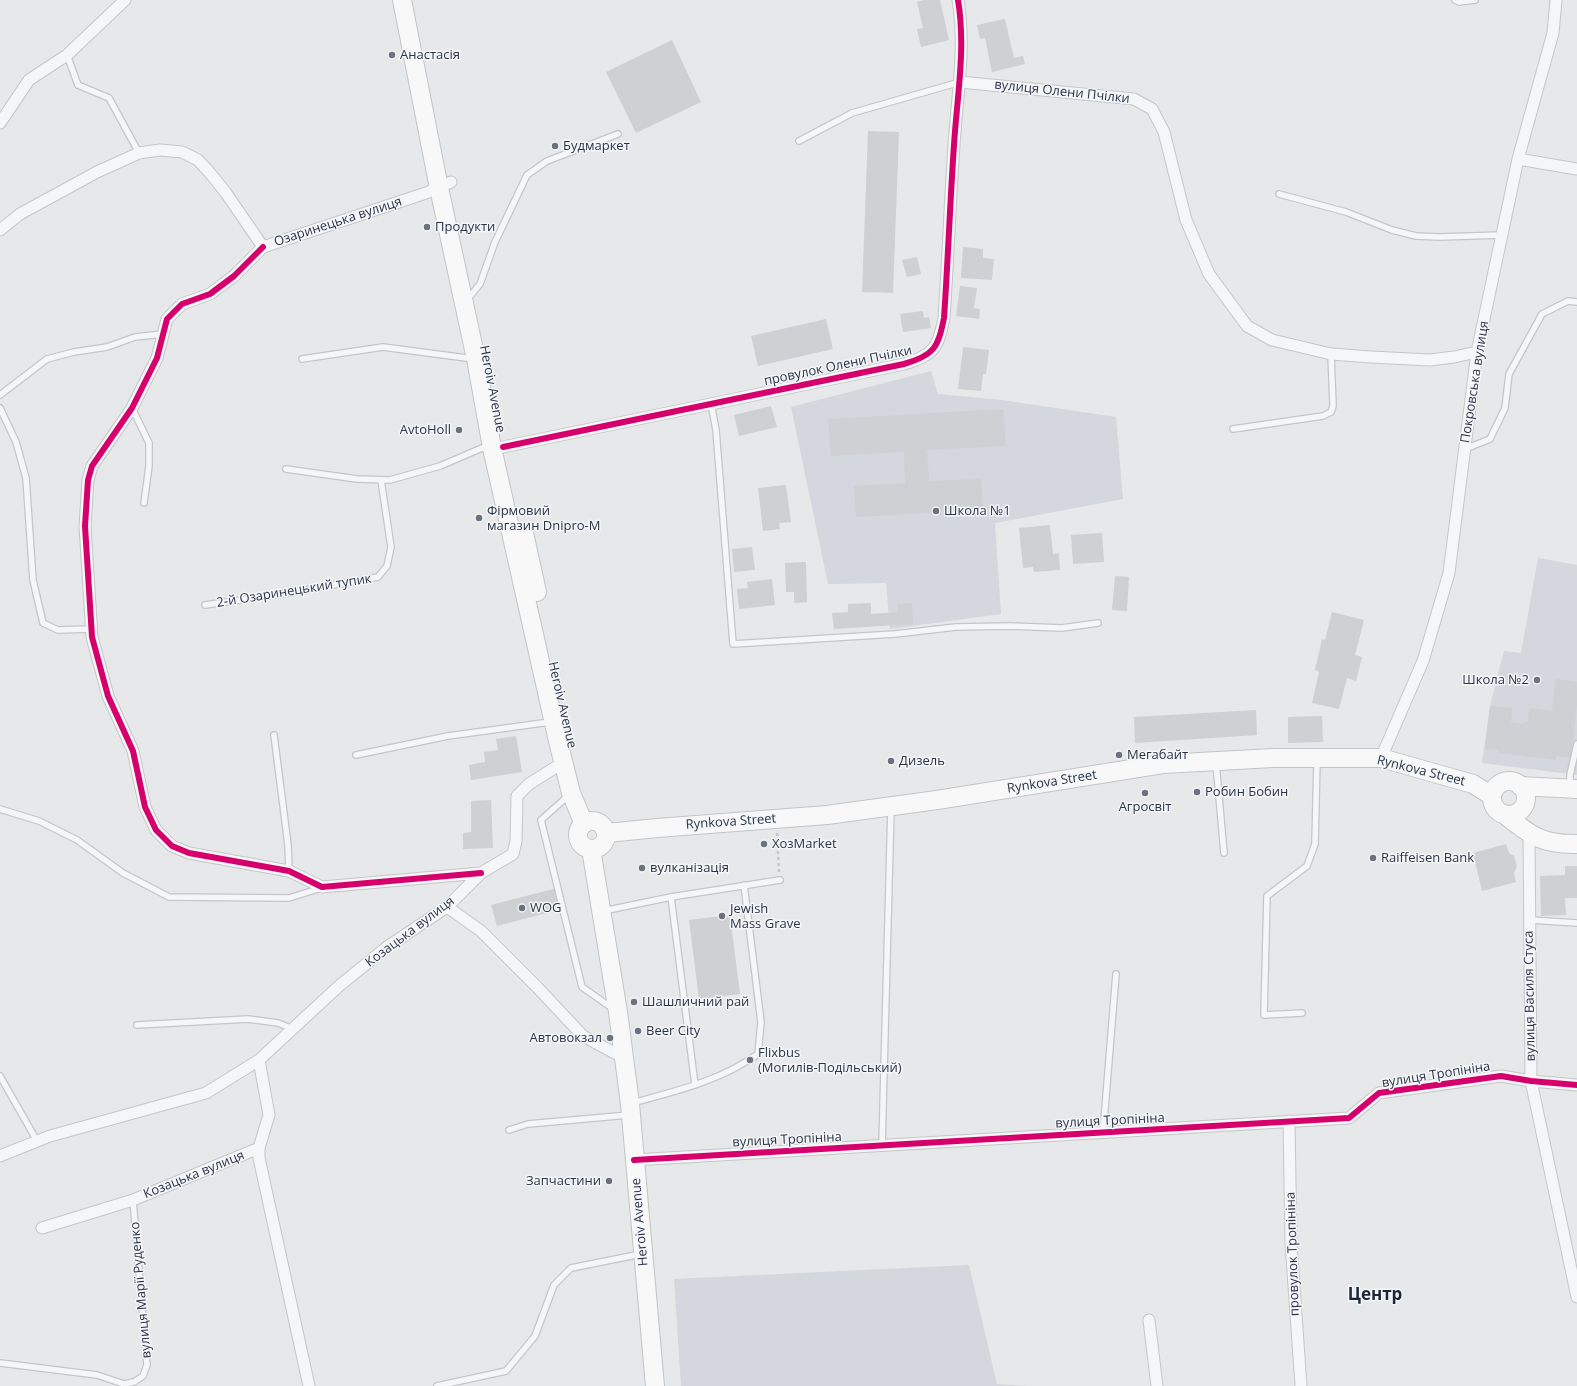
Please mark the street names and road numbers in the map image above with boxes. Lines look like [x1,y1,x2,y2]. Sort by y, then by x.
street label: вулиця Олени Пчілки [993,77,1131,107]
street label: Озаринецька вулиця [272,194,404,250]
street label: Покровська вулиця [1458,320,1492,444]
street label: провулок Олени Пчілки [763,343,913,389]
street label: Heroiv Avenue [476,344,508,434]
street label: 2-й Озаринецький тупик [215,571,373,611]
street label: Heroiv Avenue [544,660,580,750]
street label: Rynkova Street [1375,752,1467,790]
street label: Rynkova Street [1006,767,1098,797]
street label: Rynkova Street [685,811,777,833]
street label: Козацька вулиця [362,893,458,971]
street label: вулиця Василя Стуса [1521,930,1539,1062]
street label: вулиця Тропініна [1381,1059,1491,1091]
street label: вулиця Тропініна [1055,1110,1165,1132]
street label: вулиця Тропініна [732,1129,842,1151]
street label: Козацька вулиця [141,1148,247,1202]
street label: Heroiv Avenue [628,1177,652,1267]
street label: провулок Тропініна [1283,1192,1303,1316]
street label: вулиця Марії Руденко [127,1221,155,1359]

